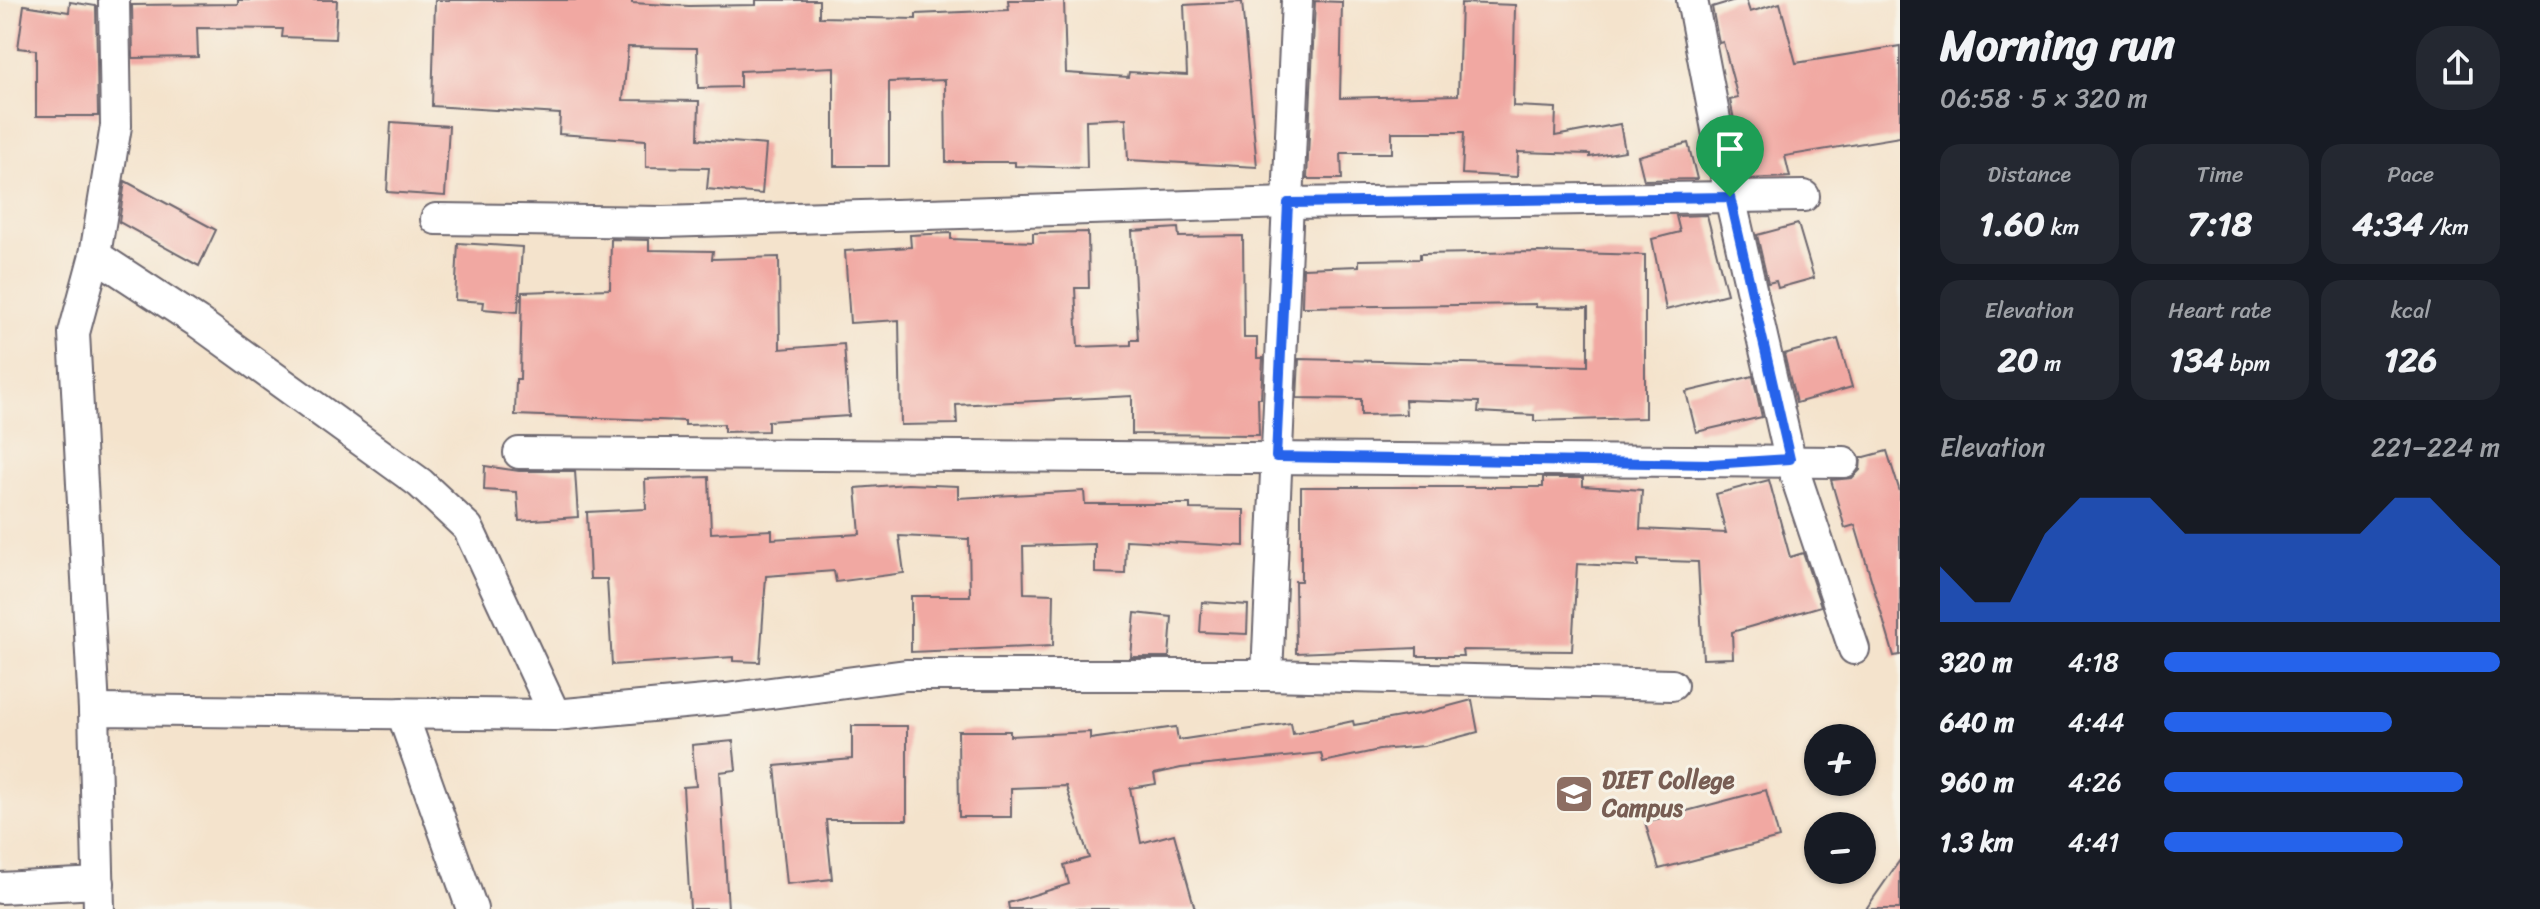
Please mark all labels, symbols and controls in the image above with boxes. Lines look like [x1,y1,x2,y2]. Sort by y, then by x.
text: Morning run [1940,6,2175,84]
button: share [2416,26,2500,110]
text: 06:58 · 5 × 320 m [1940,75,2147,121]
pin [1696,115,1764,197]
icon: arrive [1708,127,1752,171]
text: Distance [1988,155,2071,194]
text: Time [2197,155,2243,194]
text: Pace [2387,155,2434,194]
text: 1.60 [1979,194,2045,254]
text: 7:18 [2188,194,2252,254]
text: 4:34 [2352,194,2424,254]
text: km [2045,208,2079,247]
text: /km [2424,208,2469,247]
text: Elevation [1985,291,2074,330]
text: Heart rate [2168,291,2272,330]
text: kcal [2391,291,2431,330]
text: 20 [1997,330,2039,390]
text: 134 [2170,330,2224,390]
text: 126 [2384,330,2437,390]
text: m [2039,344,2061,383]
text: bpm [2224,344,2270,383]
text: Elevation [1940,424,2045,470]
text: 221–224 m [2371,424,2500,470]
text: 320 m [1940,639,2012,685]
text: 4:18 [2068,639,2119,685]
text: 640 m [1940,699,2014,745]
text: 4:44 [2068,699,2125,745]
map controls [1804,724,1876,884]
button: + [1804,724,1876,796]
place label: DIET College Campus [1601,759,1735,829]
text: 960 m [1940,759,2014,805]
text: 4:26 [2068,759,2122,805]
school or university icon: DIET College Campus [1553,773,1595,815]
button: − [1804,812,1876,884]
text: 1.3 km [1940,819,2014,865]
text: 4:41 [2068,819,2120,865]

